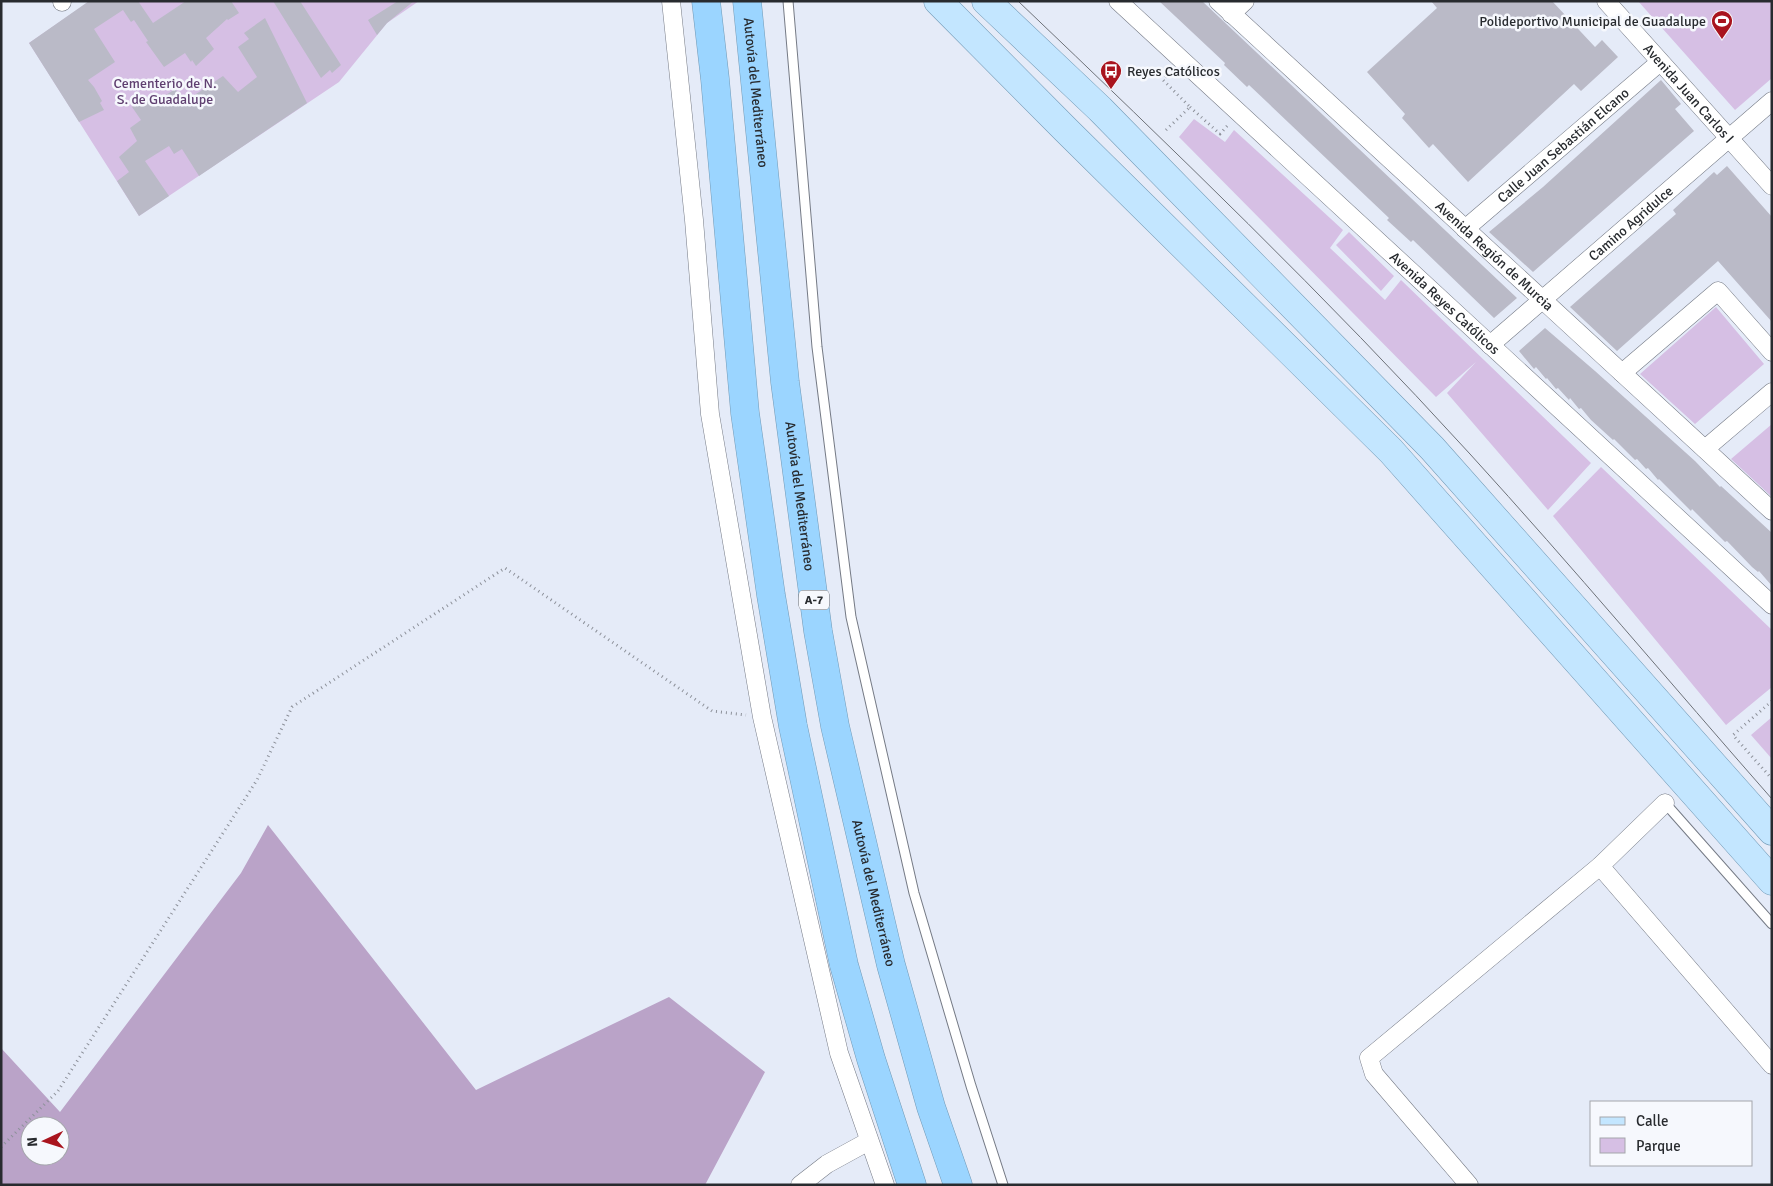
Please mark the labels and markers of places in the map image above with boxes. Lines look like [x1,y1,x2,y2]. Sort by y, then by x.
sports icon: Polideportivo Municipal de Guadalupe [1710,9,1734,40]
place label: Polideportivo Municipal de Guadalupe [1479,13,1706,30]
bus stop icon: Reyes Católicos [1099,59,1123,90]
place label: Reyes Católicos [1127,63,1220,80]

